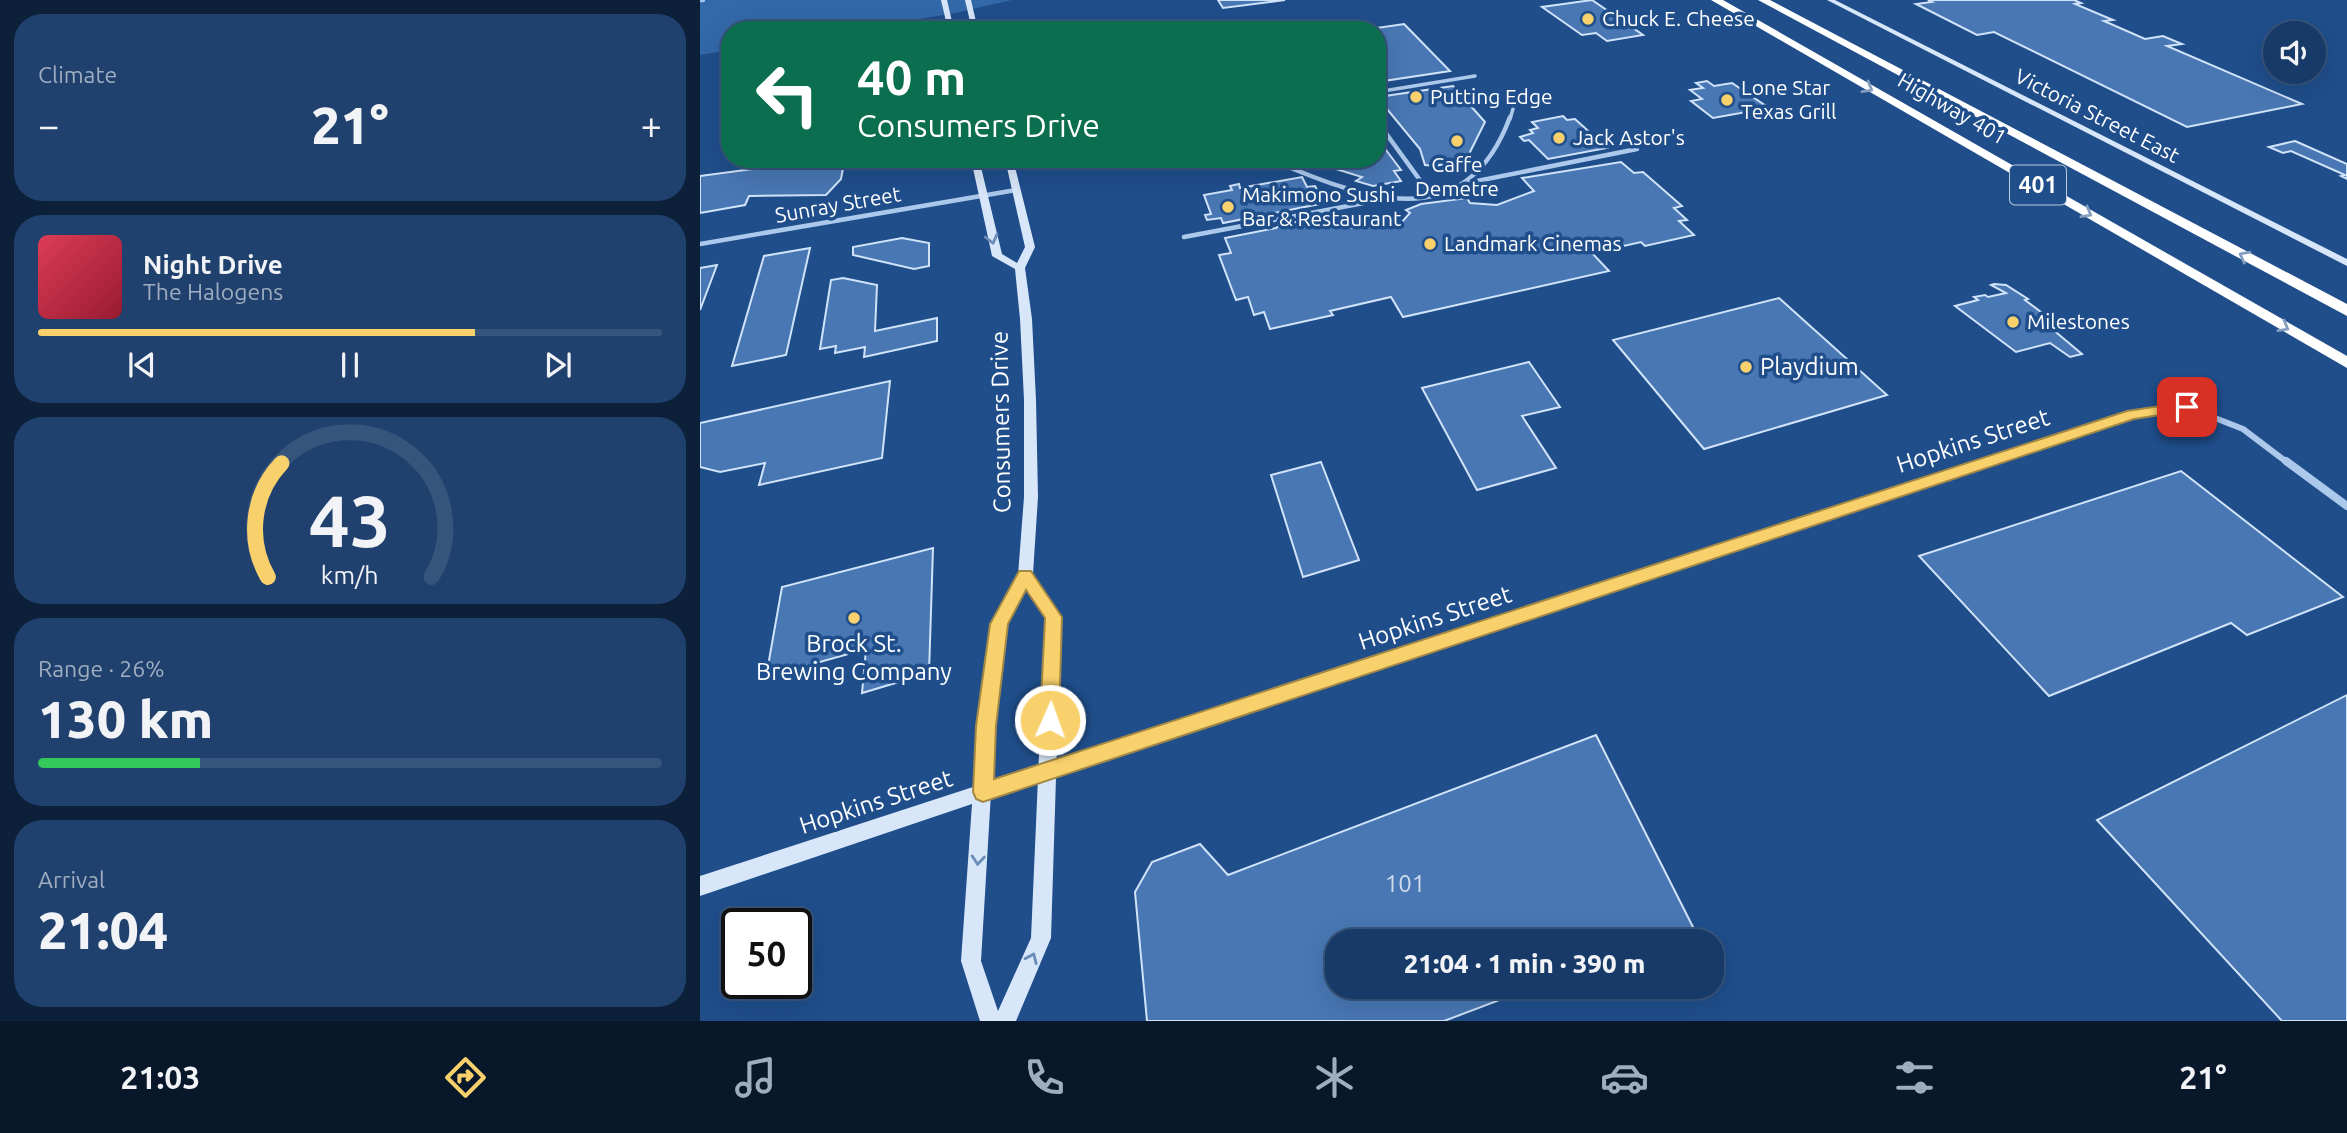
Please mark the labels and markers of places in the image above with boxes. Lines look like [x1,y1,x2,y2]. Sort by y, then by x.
place label: Chuck E. Cheese [1602,6,1755,30]
marker: Chuck E. Cheese [1580,11,1596,27]
place label: Lone Star Texas Grill [1741,75,1837,123]
place label: Putting Edge [1430,84,1553,108]
marker: Putting Edge [1408,89,1424,105]
marker: Lone Star Texas Grill [1719,92,1735,108]
place label: Jack Astor's [1573,125,1685,149]
marker: Jack Astor's [1551,130,1567,146]
marker: Caffe Demetre [1449,133,1465,149]
place label: Caffe Demetre [1415,152,1499,200]
place label: Makimono Sushi Bar & Restaurant [1242,182,1401,230]
marker: Makimono Sushi Bar & Restaurant [1220,199,1236,215]
place label: Landmark Cinemas [1444,231,1622,255]
marker: Landmark Cinemas [1422,236,1438,252]
place label: Milestones [2027,309,2130,333]
marker: Milestones [2005,314,2021,330]
place label: Playdium [1760,353,1859,380]
marker: Playdium [1738,359,1754,375]
pin [2157,377,2217,437]
marker: Brock St. Brewing Company [846,610,862,626]
place label: Brock St. Brewing Company [756,630,952,685]

